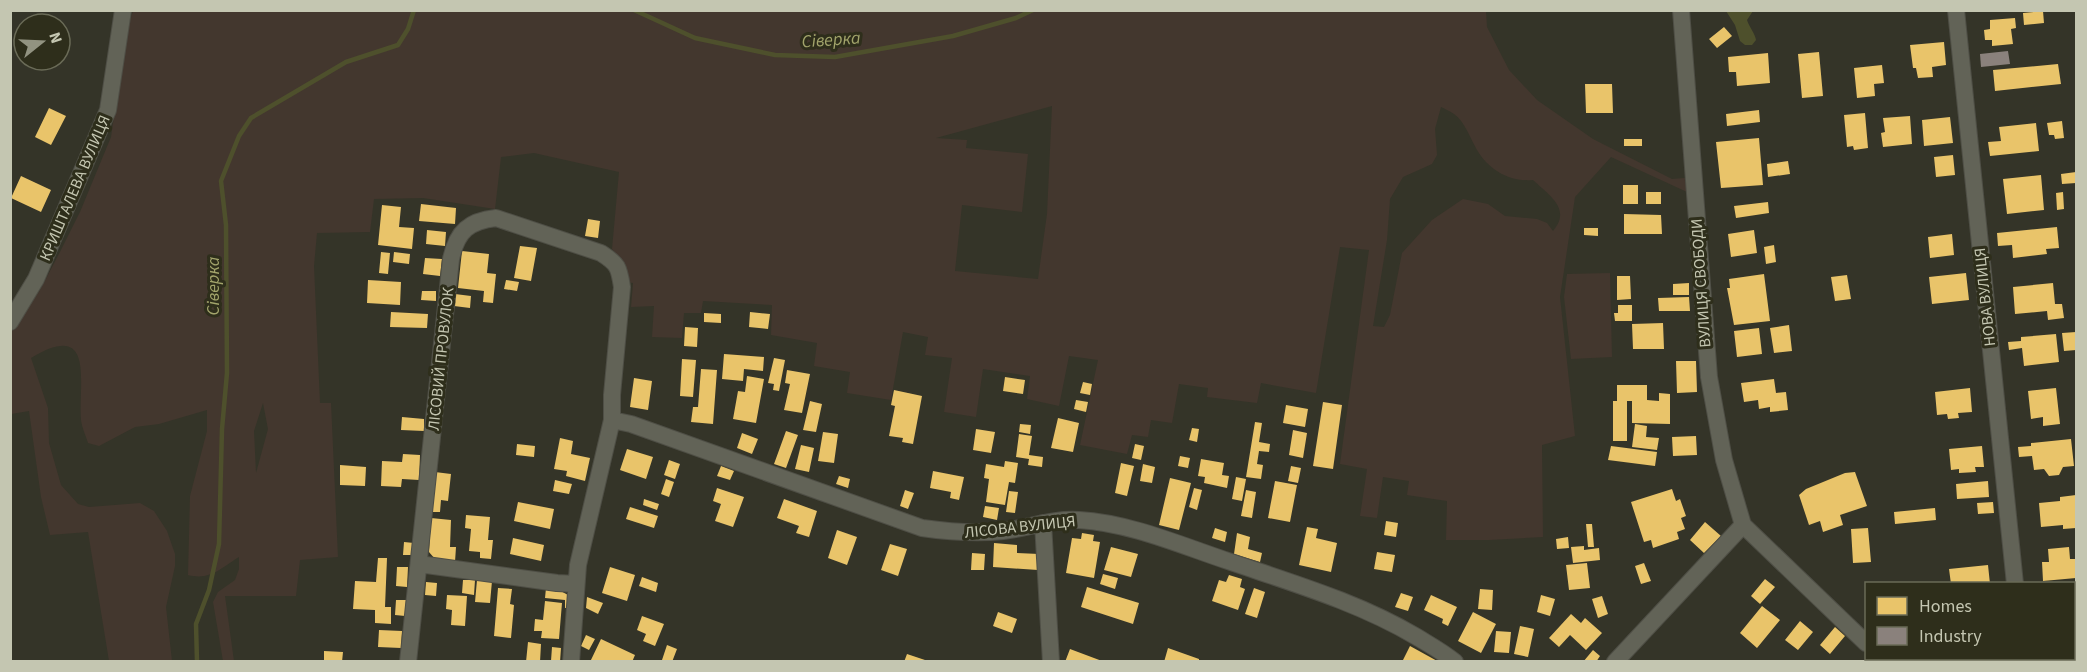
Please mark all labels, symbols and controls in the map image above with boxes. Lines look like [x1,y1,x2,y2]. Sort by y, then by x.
north arrow [12,12,72,72]
water label: Сіверка [801,25,862,55]
text: N [43,29,67,46]
street label: КРИШТАЛЕВА ВУЛИЦЯ [34,112,116,264]
street label: ВУЛИЦЯ СВОБОДИ [1686,218,1716,348]
street label: НОВА ВУЛИЦЯ [1969,247,2001,347]
water label: Сіверка [201,256,226,315]
street label: ЛІСОВИЙ ПРОВУЛОК [423,286,460,432]
street label: ЛІСОВА ВУЛИЦЯ [963,510,1077,544]
legend [1865,582,2075,660]
text: Homes [1919,594,1972,619]
text: Industry [1919,624,1982,649]

